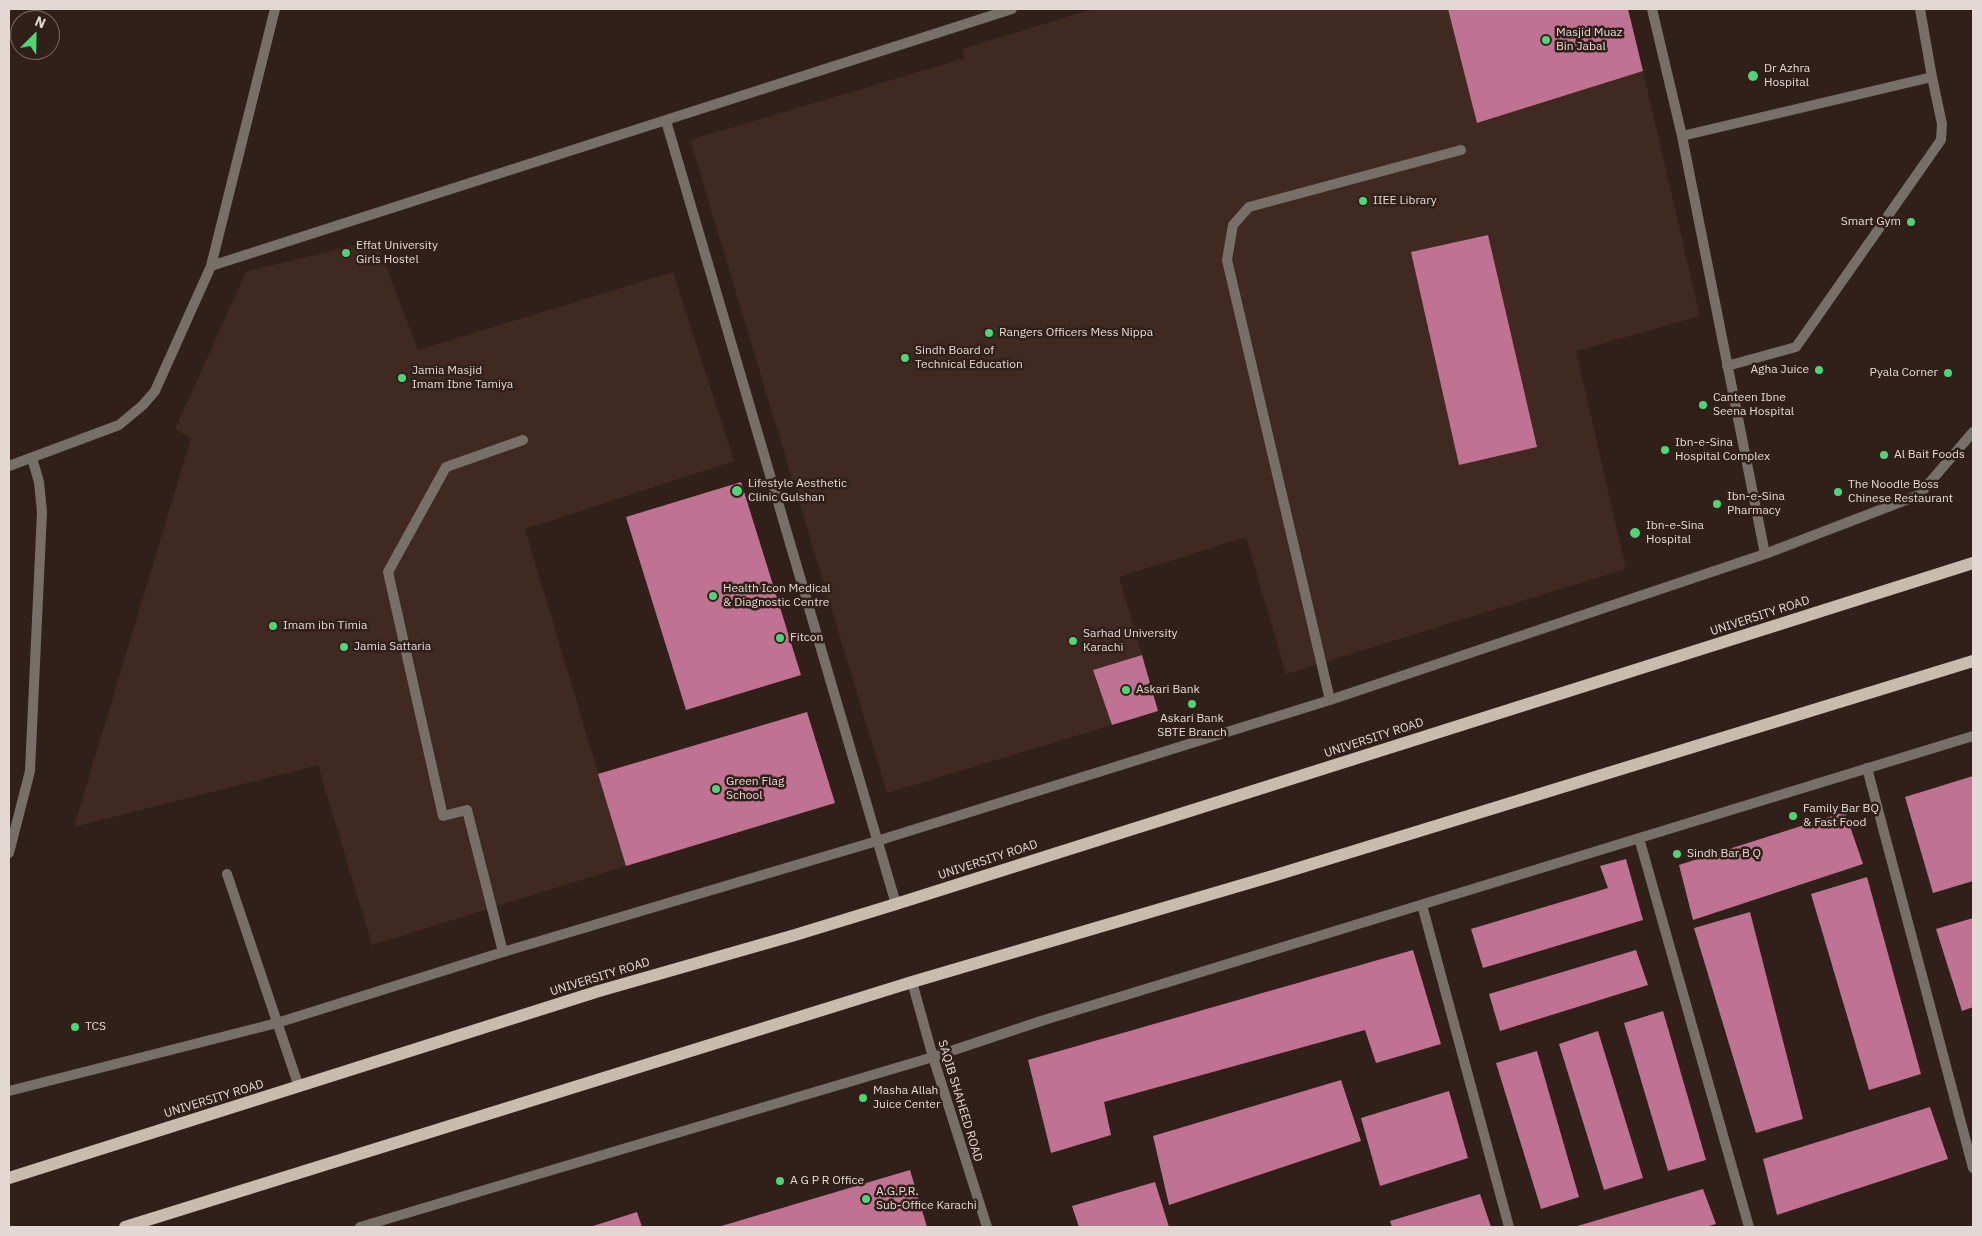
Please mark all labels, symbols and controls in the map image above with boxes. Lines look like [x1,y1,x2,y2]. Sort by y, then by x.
north arrow [10,10,60,60]
text: N [32,12,49,32]
place label: Masjid Muaz Bin Jabal [1556,26,1622,54]
marker: Masjid Muaz Bin Jabal [1540,34,1552,46]
place label: Dr Azhra Hospital [1764,62,1810,90]
marker: Dr Azhra Hospital [1746,69,1760,83]
place label: IIEE Library [1373,194,1437,208]
marker: IIEE Library [1357,195,1369,207]
place label: Smart Gym [1841,215,1901,229]
marker: Smart Gym [1905,216,1917,228]
place label: Effat University Girls Hostel [356,239,438,267]
marker: Effat University Girls Hostel [340,247,352,259]
place label: Rangers Officers Mess Nippa [999,326,1153,340]
marker: Rangers Officers Mess Nippa [983,327,995,339]
place label: Sindh Board of Technical Education [915,344,1023,372]
marker: Sindh Board of Technical Education [899,352,911,364]
place label: Agha Juice [1750,363,1809,377]
place label: Jamia Masjid Imam Ibne Tamiya [412,364,513,392]
marker: Agha Juice [1813,364,1825,376]
place label: Pyala Corner [1870,366,1938,380]
marker: Pyala Corner [1942,367,1954,379]
marker: Jamia Masjid Imam Ibne Tamiya [396,372,408,384]
place label: Canteen Ibne Seena Hospital [1713,391,1794,419]
marker: Canteen Ibne Seena Hospital [1697,399,1709,411]
place label: Ibn-e-Sina Hospital Complex [1675,436,1770,464]
marker: Ibn-e-Sina Hospital Complex [1659,444,1671,456]
place label: Al Bait Foods [1894,448,1965,462]
marker: Al Bait Foods [1878,449,1890,461]
place label: Lifestyle Aesthetic Clinic Gulshan [748,477,847,505]
place label: The Noodle Boss Chinese Restaurant [1848,478,1953,506]
marker: Lifestyle Aesthetic Clinic Gulshan [730,484,744,498]
marker: The Noodle Boss Chinese Restaurant [1832,486,1844,498]
place label: Ibn-e-Sina Pharmacy [1727,490,1785,518]
marker: Ibn-e-Sina Pharmacy [1711,498,1723,510]
place label: Ibn-e-Sina Hospital [1646,519,1704,547]
marker: Ibn-e-Sina Hospital [1628,526,1642,540]
place label: Health Icon Medical & Diagnostic Centre [723,582,831,610]
marker: Health Icon Medical & Diagnostic Centre [707,590,719,602]
street label: UNIVERSITY ROAD [1709,593,1811,639]
place label: Imam ibn Timia [283,619,367,633]
marker: Imam ibn Timia [267,620,279,632]
place label: Sarhad University Karachi [1083,627,1178,655]
place label: Fitcon [790,631,823,645]
marker: Fitcon [774,632,786,644]
marker: Sarhad University Karachi [1067,635,1079,647]
place label: Jamia Sattaria [354,640,431,654]
marker: Jamia Sattaria [338,641,350,653]
place label: Askari Bank [1136,683,1200,697]
marker: Askari Bank [1120,684,1132,696]
marker: Askari Bank SBTE Branch [1186,698,1198,710]
place label: Askari Bank SBTE Branch [1157,712,1227,740]
street label: UNIVERSITY ROAD [1323,715,1425,761]
place label: Green Flag School [726,775,784,803]
marker: Green Flag School [710,783,722,795]
place label: Family Bar BQ & Fast Food [1803,802,1879,830]
marker: Family Bar BQ & Fast Food [1787,810,1799,822]
street label: UNIVERSITY ROAD [937,837,1039,883]
place label: Sindh Bar B Q [1687,847,1761,861]
marker: Sindh Bar B Q [1671,848,1683,860]
street label: UNIVERSITY ROAD [548,955,652,999]
place label: TCS [85,1020,106,1034]
marker: TCS [69,1021,81,1033]
street label: SAQIB SHAHEED ROAD [935,1038,985,1164]
street label: UNIVERSITY ROAD [162,1077,266,1121]
place label: Masha Allah Juice Center [873,1084,940,1112]
marker: Masha Allah Juice Center [857,1092,869,1104]
place label: A G P R Office [790,1174,864,1188]
marker: A G P R Office [774,1175,786,1187]
place label: A.G.P.R. Sub-Office Karachi [876,1185,977,1213]
marker: A.G.P.R. Sub-Office Karachi [860,1193,872,1205]

